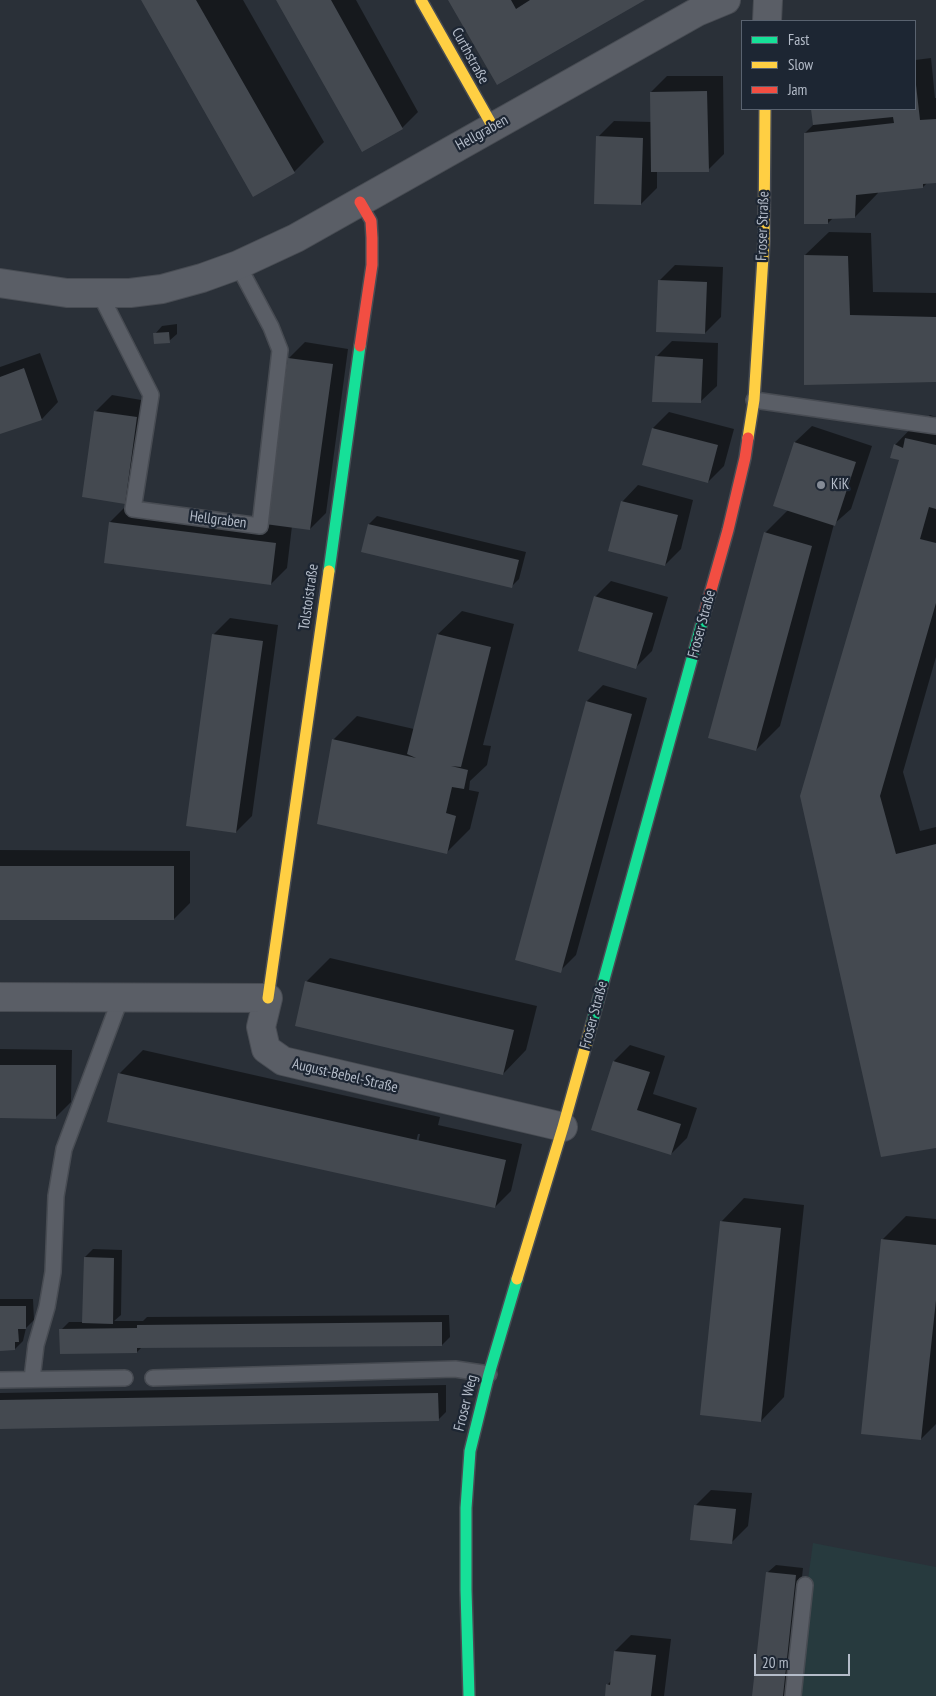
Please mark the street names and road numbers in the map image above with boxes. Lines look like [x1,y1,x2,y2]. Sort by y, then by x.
street label: Curthstraße [447,25,493,87]
street label: Hellgraben [453,111,511,155]
street label: Froser Straße [753,191,773,261]
street label: Hellgraben [189,508,247,532]
street label: Tolstoistraße [295,563,323,631]
street label: Froser Straße [684,588,720,660]
street label: Froser Straße [576,979,612,1051]
street label: August-Bebel-Straße [290,1055,400,1097]
street label: Froser Weg [450,1373,482,1433]

